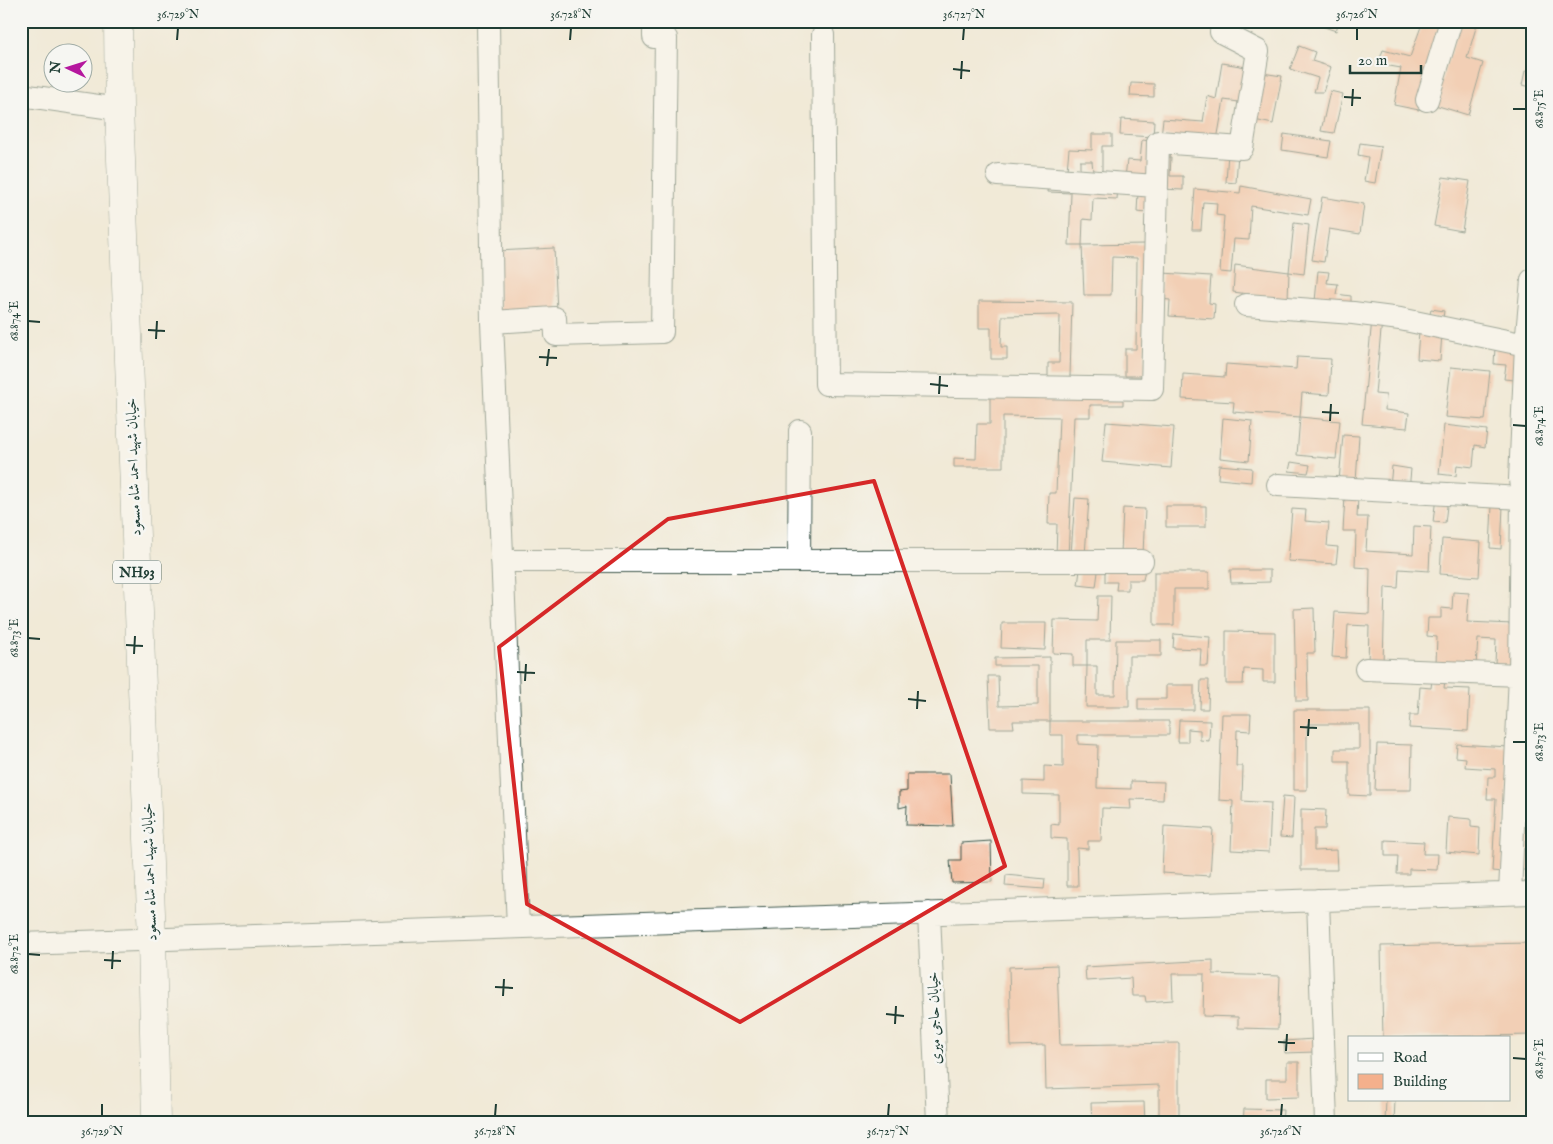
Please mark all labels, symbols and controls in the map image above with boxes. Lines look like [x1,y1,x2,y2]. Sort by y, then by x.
text: 36.729°N [157,7,200,22]
text: 36.728°N [550,7,592,22]
text: 36.727°N [943,7,986,22]
text: 36.726°N [1336,7,1379,22]
north arrow [42,42,92,92]
scale bar [1350,42,1422,74]
text: 20 m [1358,51,1388,70]
text: N [47,60,65,75]
text: 68.875°E [1532,89,1547,129]
text: 68.874°E [7,301,22,341]
street label: خیابان شهید احمد شاه مسعود [122,398,145,536]
text: 68.874°E [1532,406,1547,446]
road number: NH93 [113,560,161,584]
text: 68.873°E [7,618,22,658]
text: 68.873°E [1532,722,1547,762]
street label: خیابان شهید احمد شاه مسعود [138,803,161,941]
text: 68.872°E [7,934,22,974]
street label: خیابان حاجی میری [923,971,946,1065]
legend [1348,1036,1510,1102]
text: 68.872°E [1532,1039,1547,1079]
text: Road [1393,1048,1428,1067]
text: Building [1393,1072,1448,1091]
text: 36.729°N [81,1124,124,1139]
text: 36.728°N [474,1124,516,1139]
text: 36.727°N [867,1124,910,1139]
text: 36.726°N [1260,1124,1303,1139]

